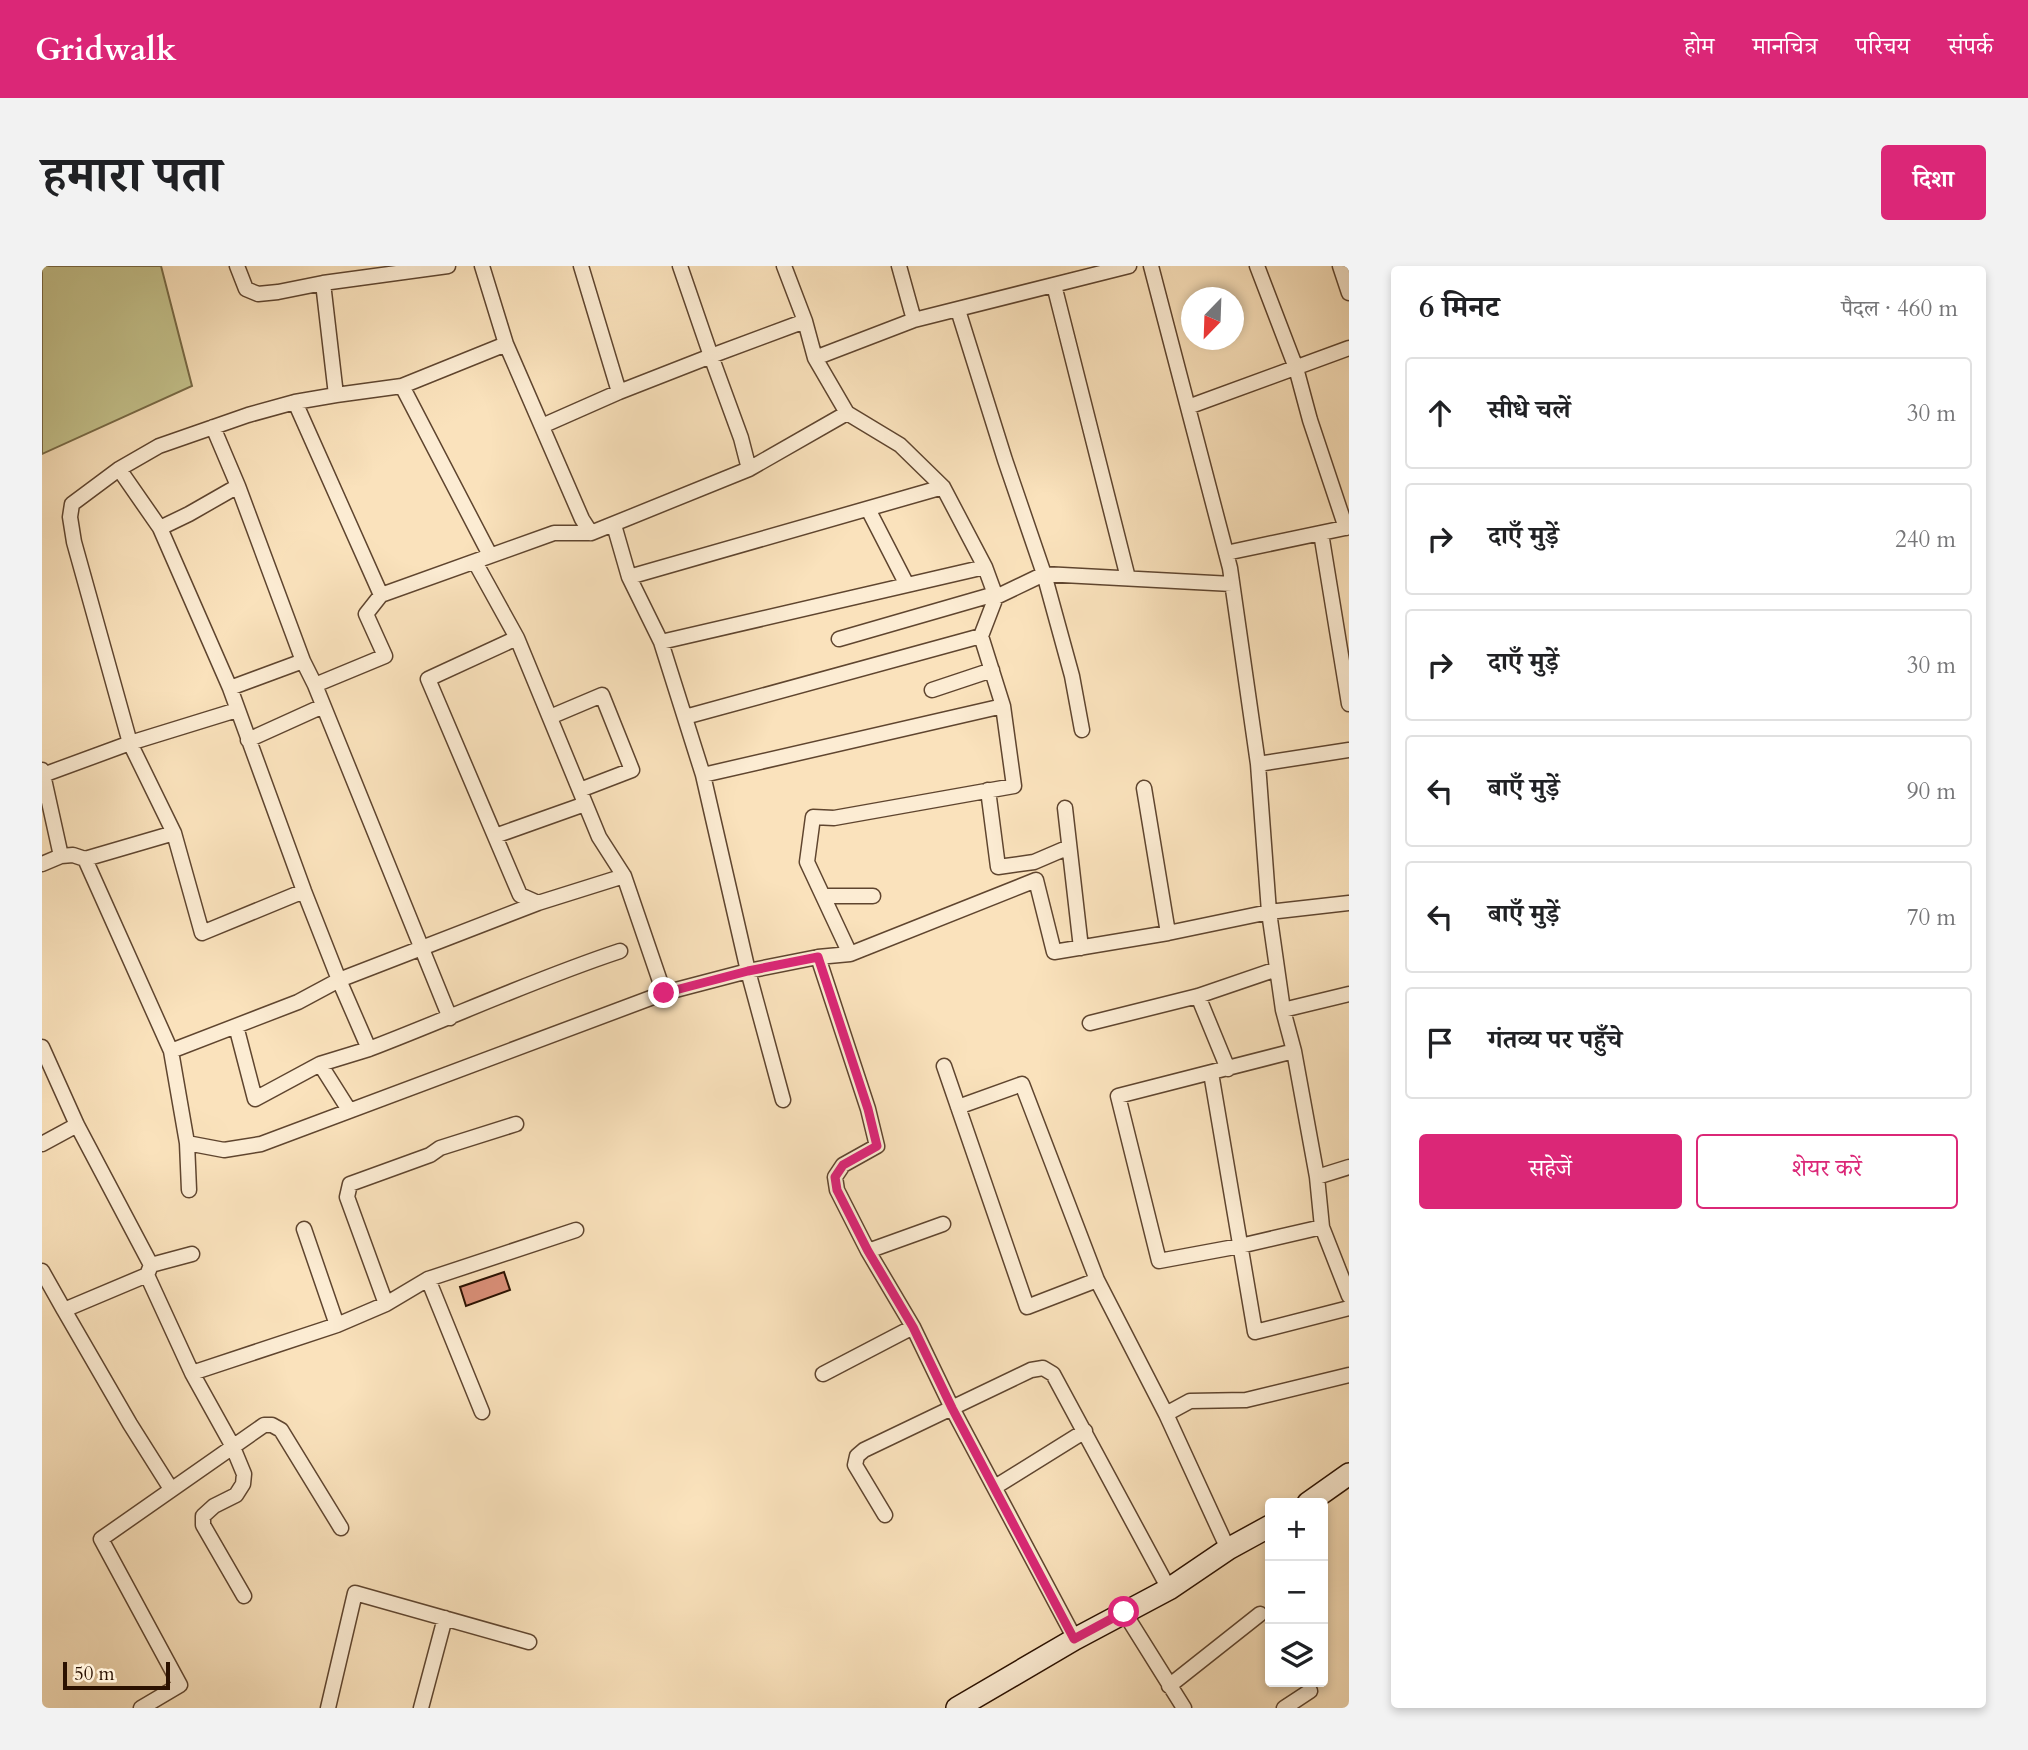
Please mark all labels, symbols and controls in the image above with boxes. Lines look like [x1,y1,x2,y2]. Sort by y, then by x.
text: Gridwalk [35,27,177,72]
text: होम [1684,30,1714,63]
text: मानचित्र [1752,30,1818,63]
text: परिचय [1856,30,1910,63]
text: संपर्क [1948,30,1993,63]
text: हमारा पता [42,142,222,209]
button: दिशा [1881,145,1986,220]
north arrow [1181,287,1244,350]
text: 6 मिनट [1419,287,1499,328]
text: पैदल · 460 m [1841,293,1958,324]
text: सीधे चलें [1488,392,1570,427]
icon: ahead [1421,394,1459,432]
text: 30 m [1907,398,1956,429]
text: दाएँ मुड़ें [1488,518,1559,553]
icon: right [1421,520,1459,558]
text: 240 m [1895,524,1956,555]
text: दाएँ मुड़ें [1488,644,1559,679]
icon: right [1421,646,1459,684]
text: 30 m [1907,650,1956,681]
text: बाएँ मुड़ें [1488,770,1559,805]
icon: left [1421,772,1459,810]
text: 90 m [1907,776,1956,807]
text: बाएँ मुड़ें [1488,896,1559,931]
icon: left [1421,898,1459,936]
text: 70 m [1907,902,1956,933]
route end [648,977,679,1008]
text: गंतव्य पर पहुँचे [1488,1022,1622,1057]
icon: arrive [1421,1024,1459,1062]
button: सहेजें [1419,1134,1682,1209]
button: शेयर करें [1696,1134,1958,1209]
map controls [1265,1498,1328,1687]
button: + [1265,1498,1328,1561]
button: − [1265,1561,1328,1624]
route start [1108,1596,1139,1627]
button: layers [1265,1624,1328,1687]
scale bar [63,1659,170,1691]
text: 50 m [74,1661,115,1687]

